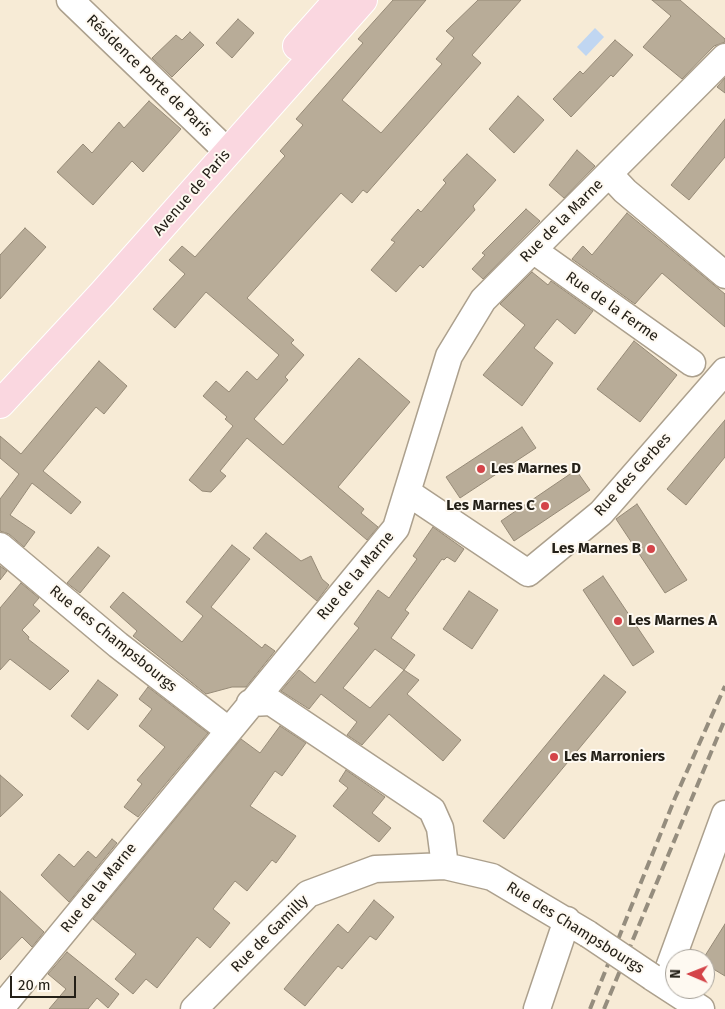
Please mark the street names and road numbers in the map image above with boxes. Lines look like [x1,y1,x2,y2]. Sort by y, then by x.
street label: Résidence Porte de Paris [82,11,216,141]
street label: Avenue de Paris [150,146,234,240]
street label: Rue de la Marne [517,176,607,266]
street label: Rue de la Ferme [562,268,662,346]
street label: Rue des Gerbes [591,430,675,520]
street label: Rue de la Marne [314,528,398,624]
street label: Rue des Champsbourgs [46,582,180,696]
street label: Rue de la Marne [57,840,141,936]
street label: Rue des Champsbourgs [503,878,647,978]
street label: Rue de Gamilly [228,892,312,976]

